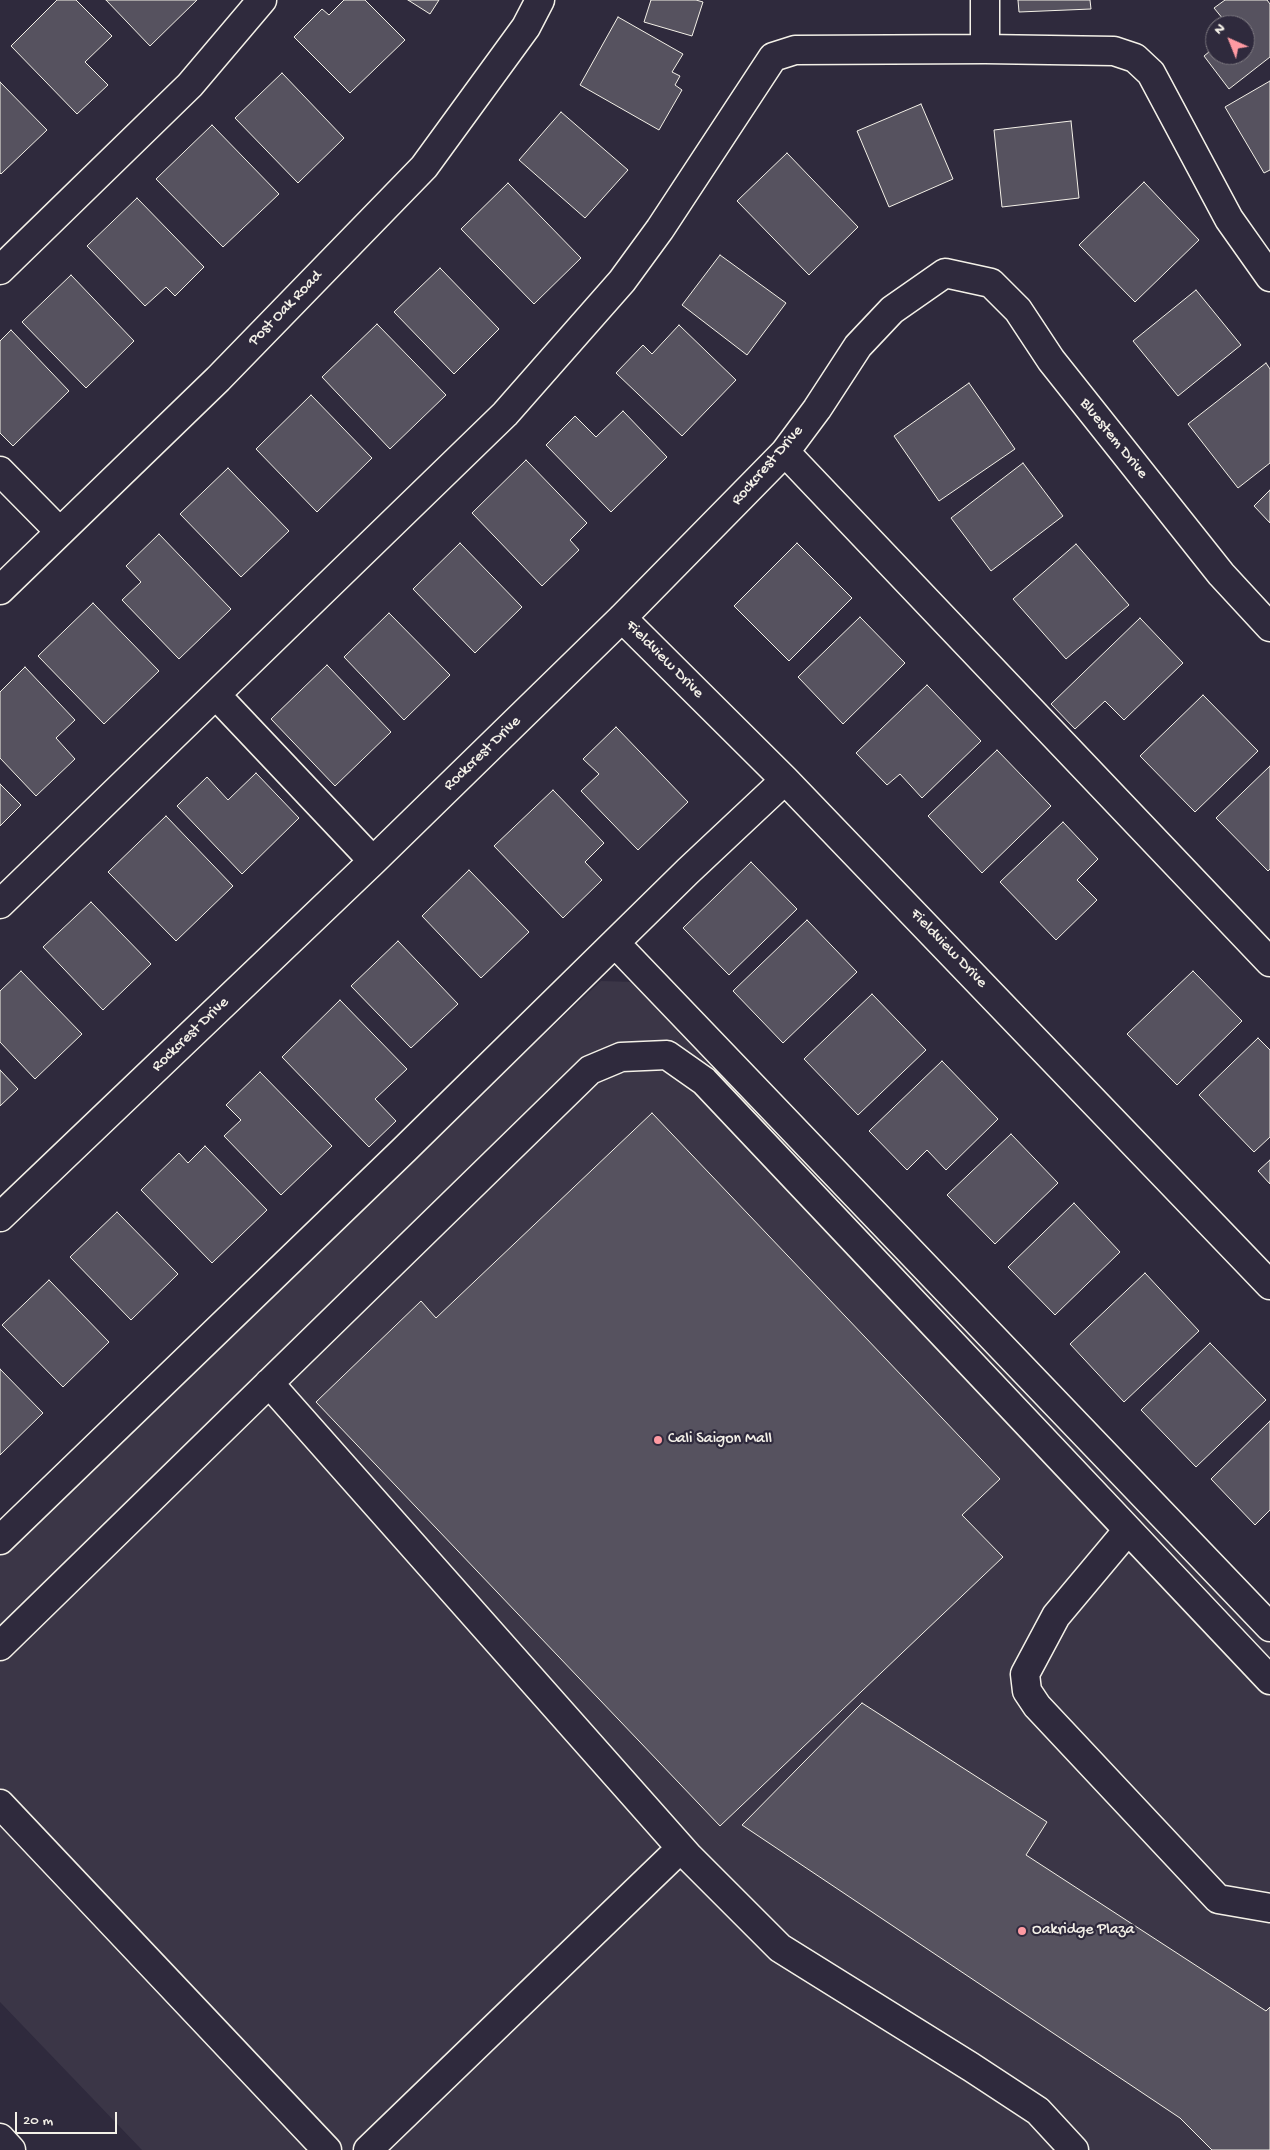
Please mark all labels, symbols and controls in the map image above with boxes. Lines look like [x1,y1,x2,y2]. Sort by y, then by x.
north arrow [1205,15,1255,65]
text: N [1211,20,1229,39]
street label: Post Oak Road [245,267,327,351]
street label: Bluestem Drive [1075,395,1151,483]
street label: Rockcrest Drive [728,422,808,510]
street label: Fieldview Drive [621,617,707,703]
street label: Rockcrest Drive [440,712,526,796]
street label: Fieldview Drive [905,905,991,993]
street label: Rockcrest Drive [148,993,234,1077]
place label: Cali Saigon Mall [668,1430,772,1450]
marker: Cali Saigon Mall [652,1434,664,1446]
place label: Oakridge Plaza [1032,1921,1134,1941]
marker: Oakridge Plaza [1016,1925,1028,1937]
scale bar [18,2102,120,2134]
text: 20 m [23,2112,53,2130]

